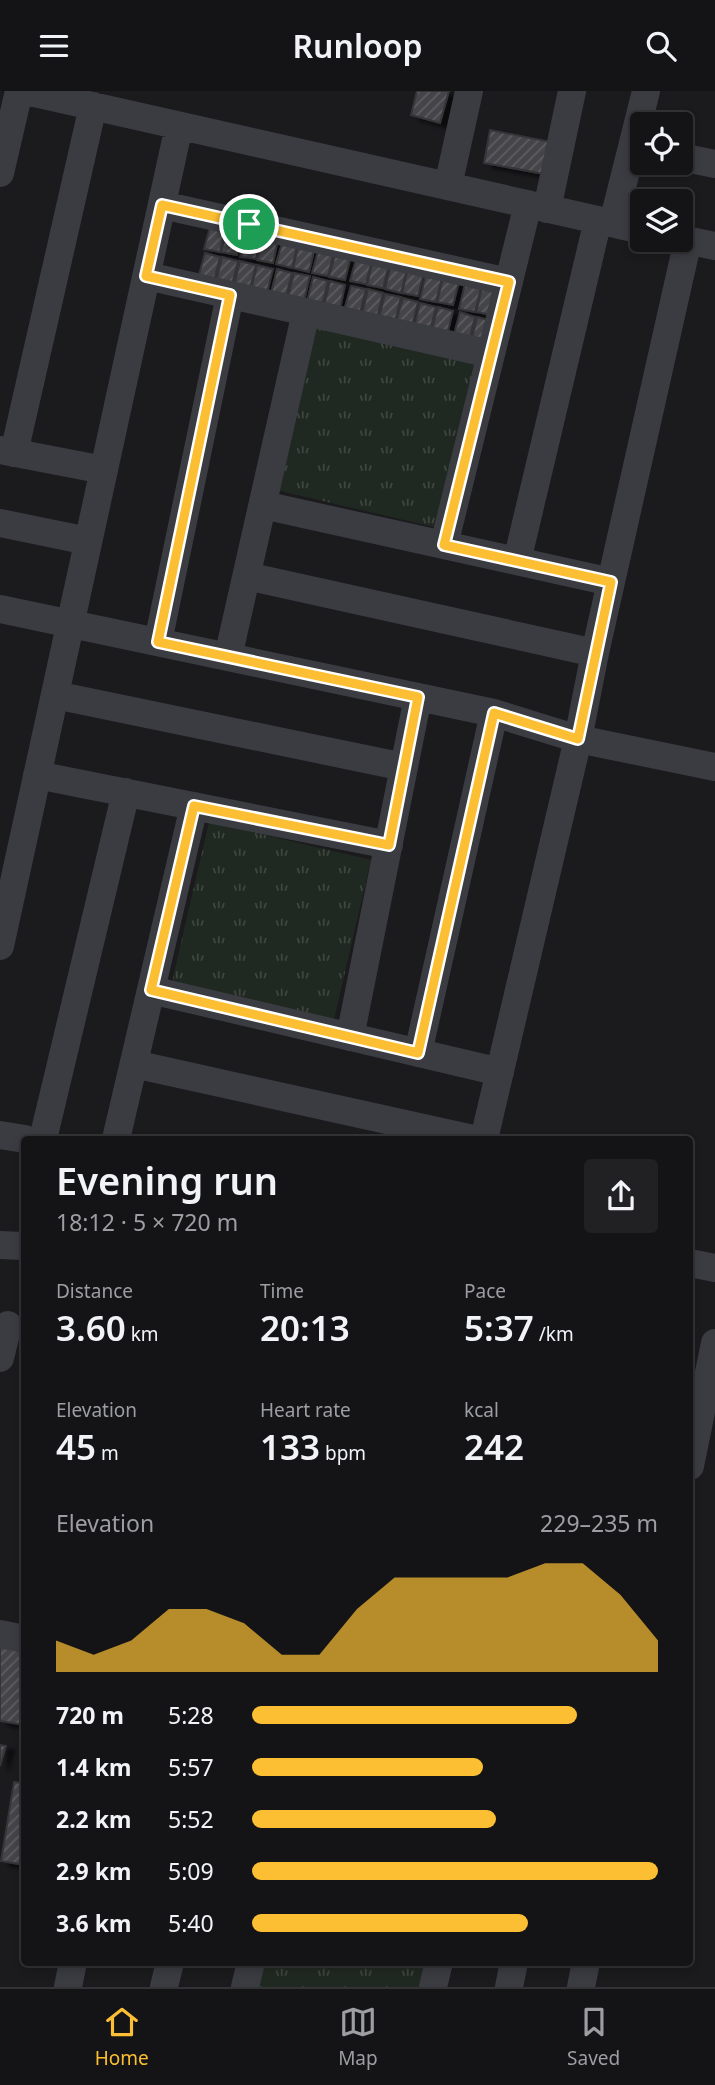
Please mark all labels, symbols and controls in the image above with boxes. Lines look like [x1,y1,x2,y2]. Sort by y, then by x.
text: Runloop [293,24,422,67]
icon: menu [35,27,73,65]
icon: search [642,27,680,65]
map controls [630,112,693,252]
button: locate [630,112,693,175]
button: layers [630,189,693,252]
pin [219,194,279,254]
icon: arrive [230,205,268,243]
text: Evening run [56,1154,278,1206]
button: share [584,1159,658,1233]
text: 18:12 · 5 × 720 m [56,1206,238,1238]
text: Distance [56,1278,133,1304]
text: Time [260,1278,304,1304]
text: Pace [464,1278,506,1304]
text: 3.60 [56,1304,126,1351]
text: 20:13 [260,1304,350,1351]
text: 5:37 [464,1304,534,1351]
text: km [126,1321,159,1347]
text: /km [534,1321,574,1347]
text: Elevation [56,1397,137,1423]
text: Heart rate [260,1397,351,1423]
text: kcal [464,1397,499,1423]
text: 45 [56,1423,96,1470]
text: 133 [260,1423,320,1470]
text: 242 [464,1423,524,1470]
text: m [96,1440,119,1466]
text: bpm [320,1440,366,1466]
text: Elevation [56,1507,154,1539]
text: 229–235 m [540,1507,658,1539]
text: 720 m [56,1699,124,1731]
text: 5:28 [168,1699,214,1731]
text: 1.4 km [56,1751,131,1783]
text: 5:57 [168,1751,214,1783]
text: 2.2 km [56,1803,131,1835]
text: 5:52 [168,1803,214,1835]
text: 2.9 km [56,1855,131,1887]
text: 5:09 [168,1855,214,1887]
text: 3.6 km [56,1907,131,1939]
text: 5:40 [168,1907,214,1939]
tab: Home [95,2003,149,2071]
tab: Map [338,2003,378,2071]
tab: Saved [567,2003,620,2071]

